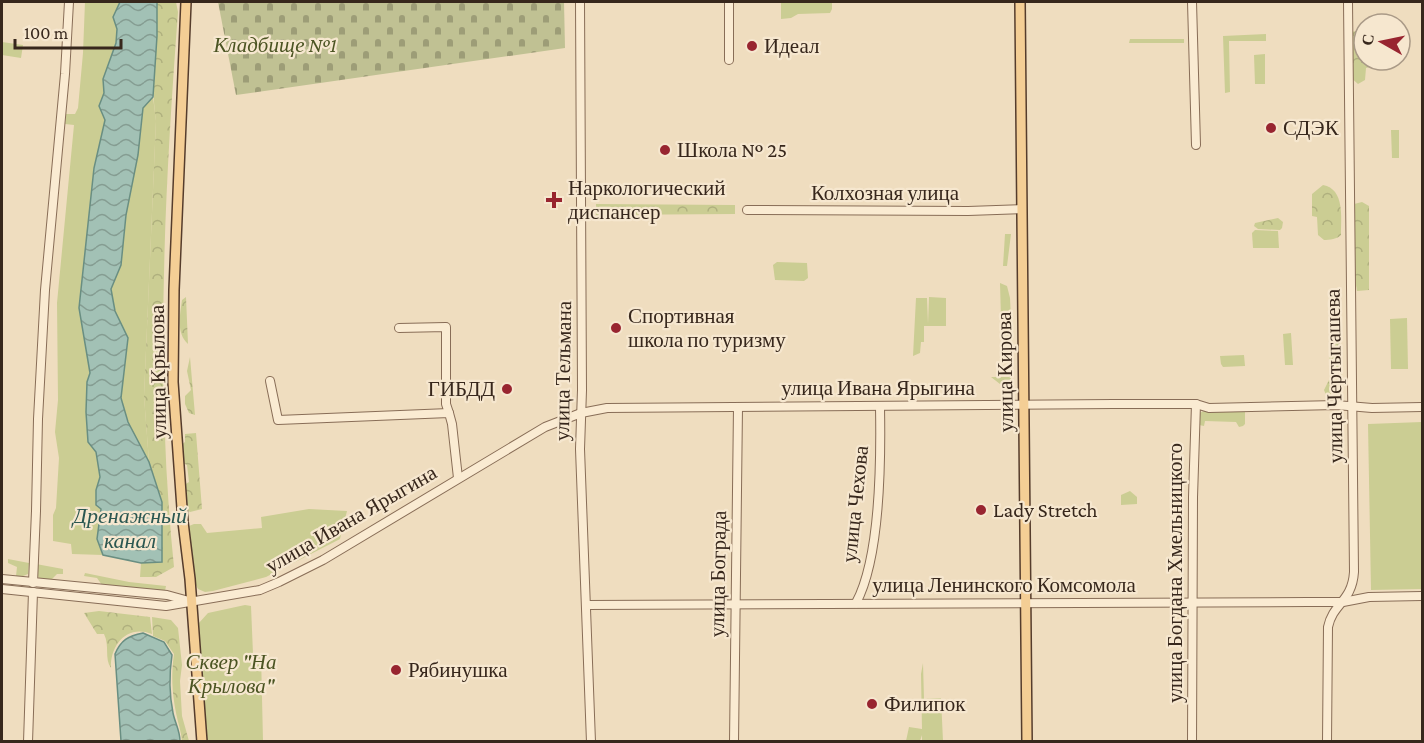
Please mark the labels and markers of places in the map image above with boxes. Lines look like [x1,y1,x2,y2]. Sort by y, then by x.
place label: Идеал [764,34,819,58]
marker: Идеал [745,39,759,53]
place label: СДЭК [1283,116,1340,140]
marker: СДЭК [1264,121,1278,135]
place label: Школа № 25 [677,138,787,162]
marker: Школа № 25 [658,143,672,157]
place label: Наркологический диспансер [568,176,726,224]
marker: Наркологический диспансер [545,191,563,209]
place label: Спортивная школа по туризму [628,304,786,352]
marker: Спортивная школа по туризму [609,321,623,335]
place label: ГИБДД [428,377,495,401]
marker: ГИБДД [500,382,514,396]
place label: Lady Stretch [993,498,1098,522]
marker: Lady Stretch [974,503,988,517]
place label: Рябинушка [408,658,508,682]
marker: Рябинушка [389,663,403,677]
place label: Филипок [884,692,966,716]
marker: Филипок [865,697,879,711]

